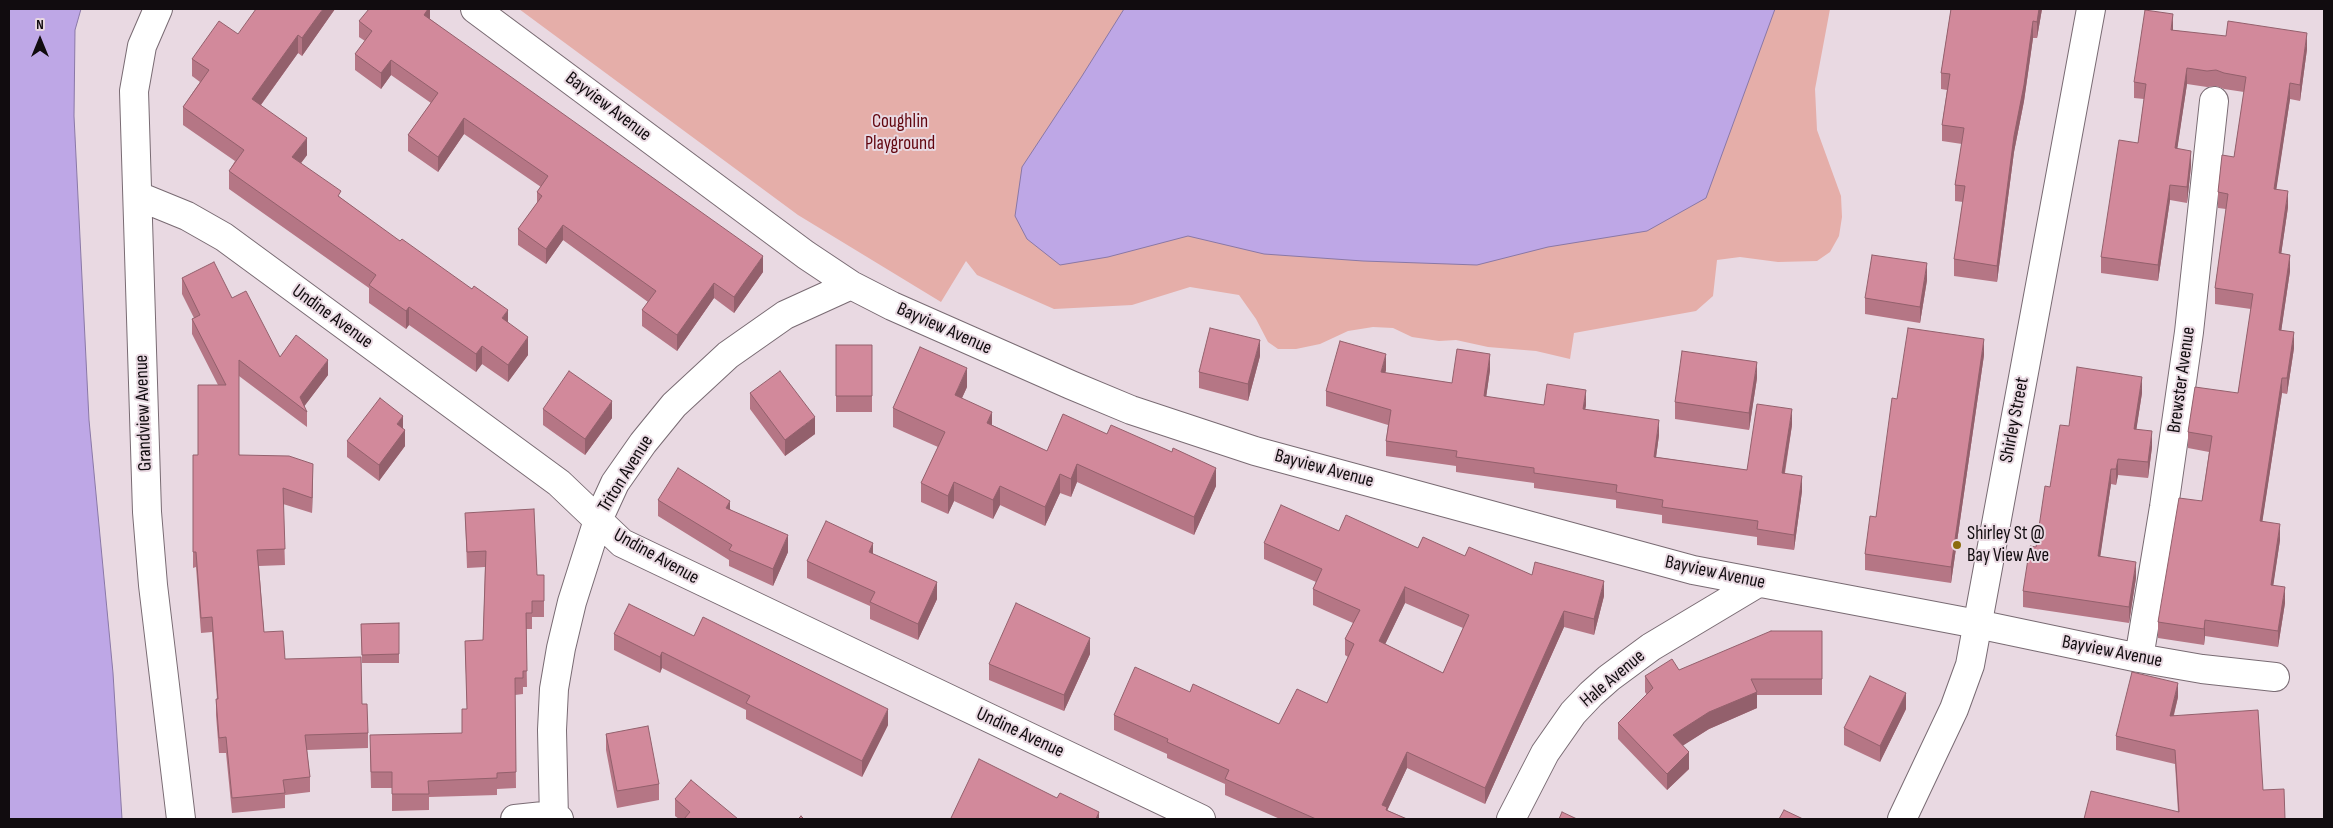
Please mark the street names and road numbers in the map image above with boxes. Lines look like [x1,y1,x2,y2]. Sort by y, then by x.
street label: Bayview Avenue [561,67,655,147]
street label: Undine Avenue [287,280,377,354]
street label: Bayview Avenue [893,298,995,360]
street label: Brewster Avenue [2163,325,2201,435]
street label: Grandview Avenue [131,354,157,472]
street label: Shirley Street [1996,375,2034,465]
street label: Triton Avenue [593,431,659,517]
street label: Bayview Avenue [1272,445,1376,493]
street label: Undine Avenue [609,524,703,590]
street label: Bayview Avenue [1663,551,1767,595]
street label: Bayview Avenue [2060,631,2164,673]
street label: Hale Avenue [1576,645,1650,713]
street label: Undine Avenue [972,703,1068,763]

